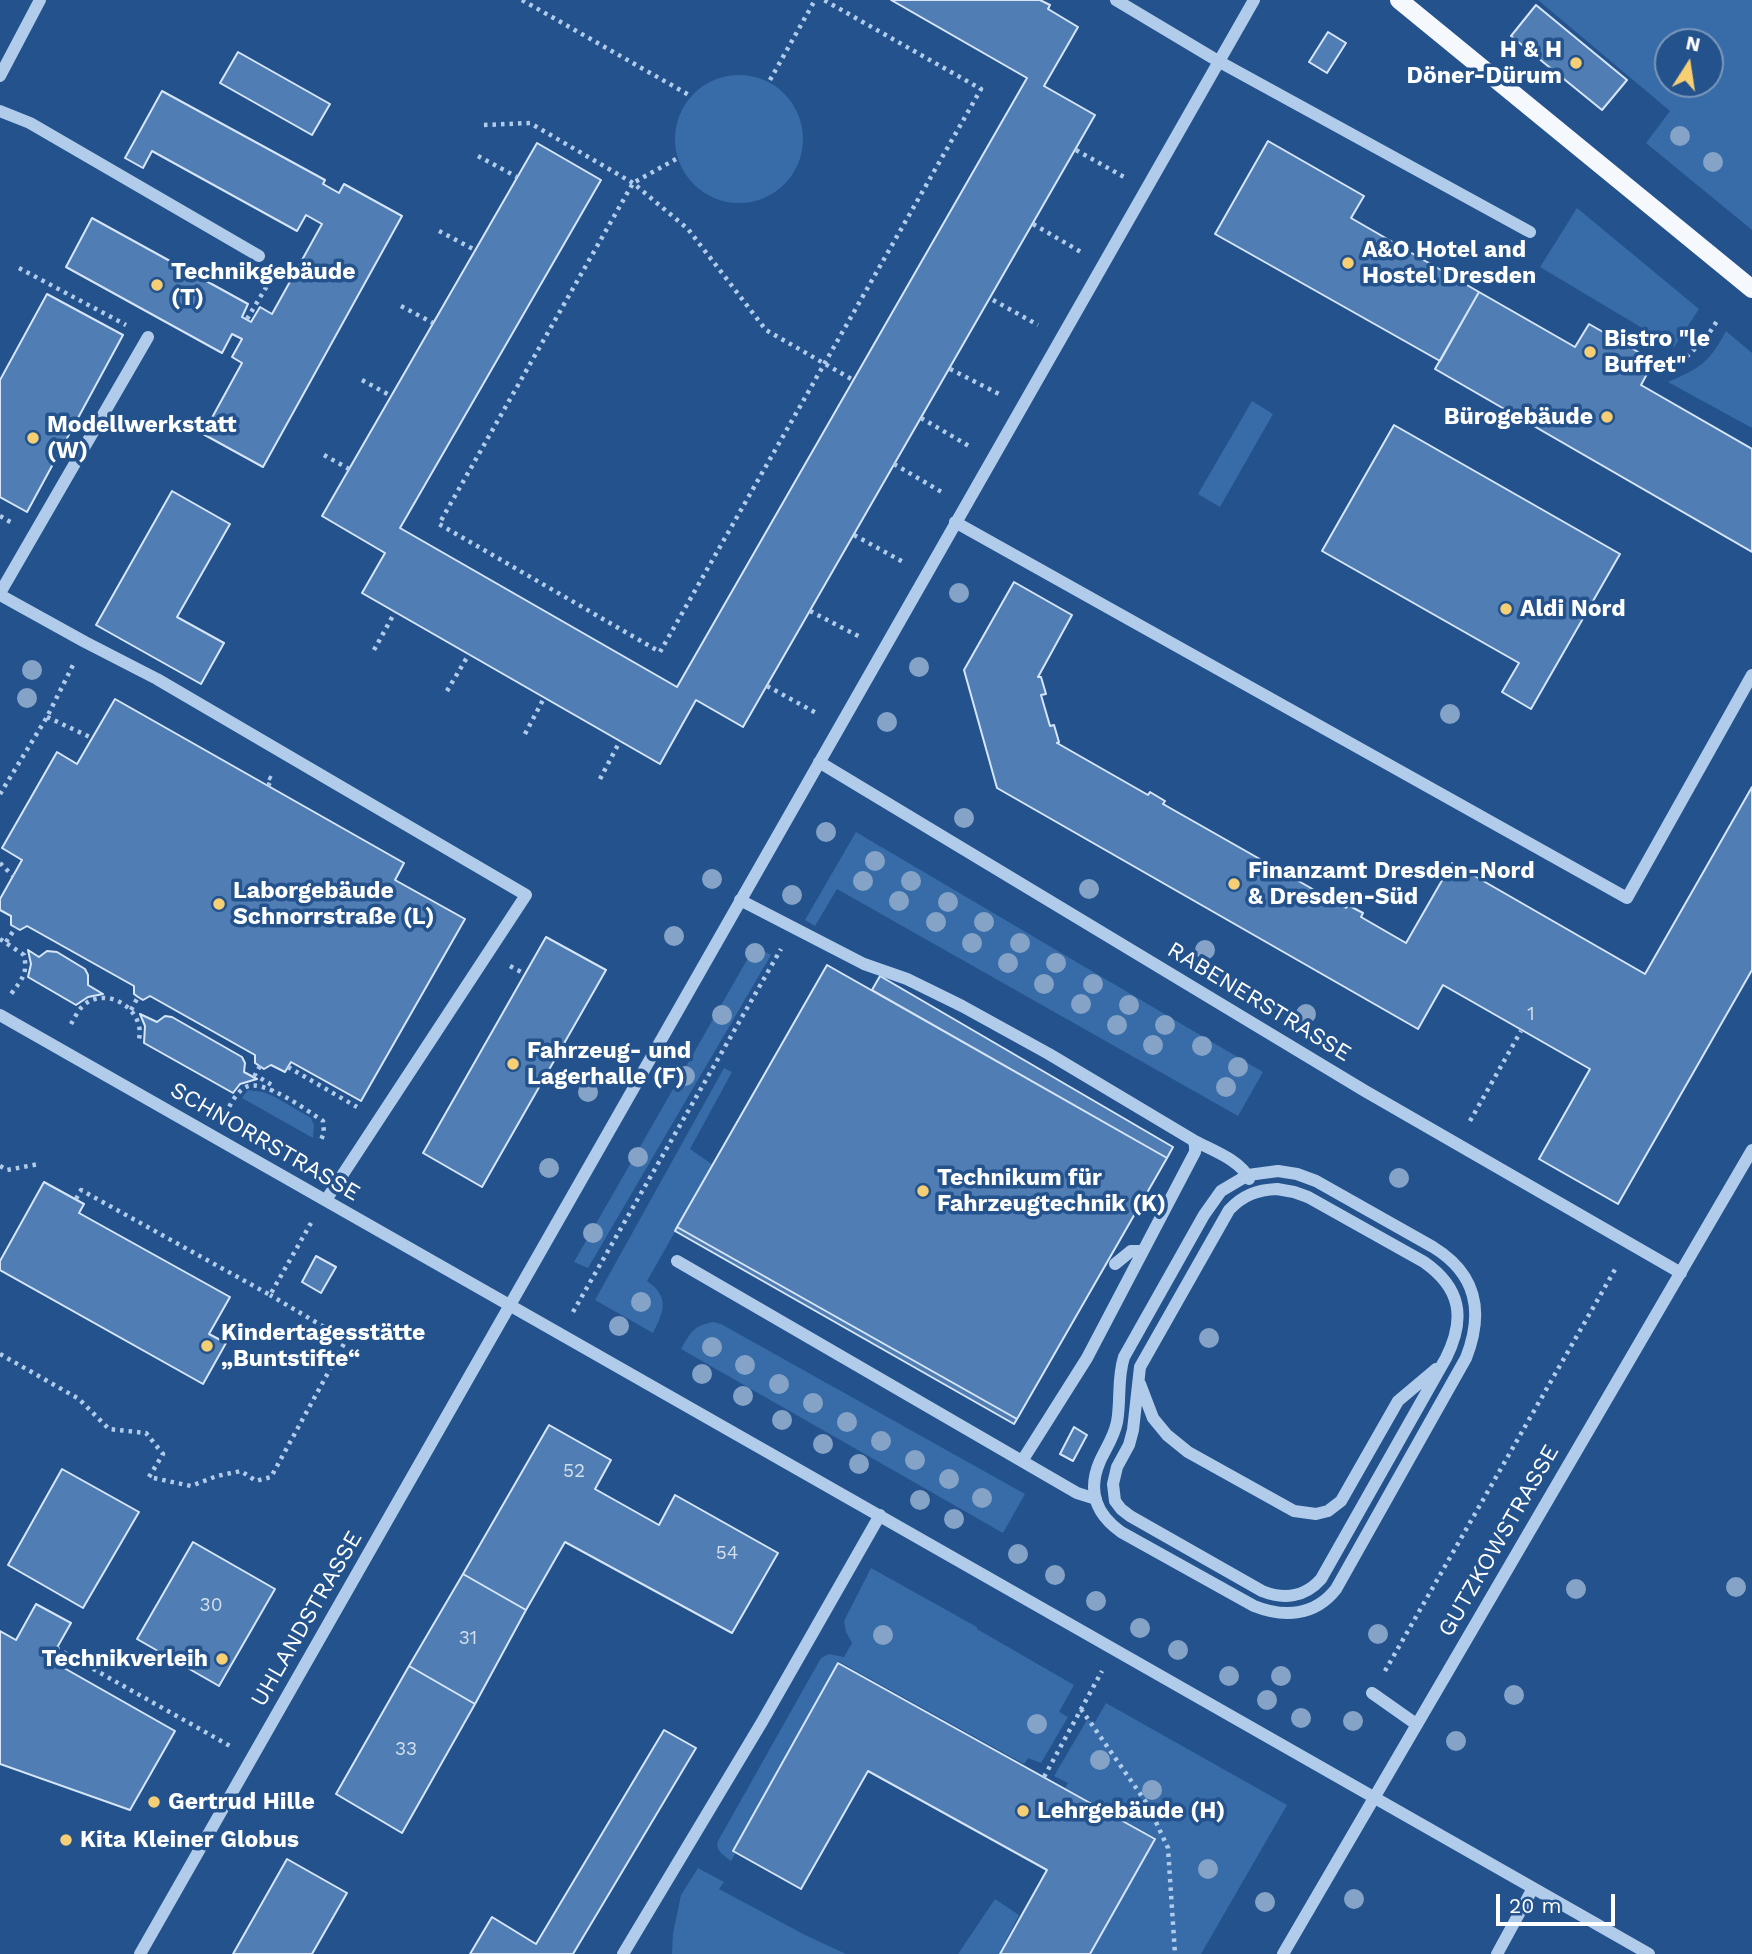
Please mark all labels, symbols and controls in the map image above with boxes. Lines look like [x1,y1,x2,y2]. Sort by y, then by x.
north arrow [1654,28,1724,98]
text: N [1684,31,1702,57]
place label: H & H Döner-Dürum [1407,36,1562,90]
marker: H & H Döner-Dürum [1568,55,1584,71]
place label: A&O Hotel and Hostel Dresden [1362,236,1536,290]
marker: A&O Hotel and Hostel Dresden [1340,255,1356,271]
place label: Technikgebäude (T) [171,258,356,312]
marker: Technikgebäude (T) [149,277,165,293]
place label: Bistro "le Buffet" [1604,325,1710,379]
marker: Bistro "le Buffet" [1582,344,1598,360]
place label: Bürogebäude [1444,403,1593,431]
marker: Bürogebäude [1599,409,1615,425]
place label: Modellwerkstatt (W) [47,411,237,465]
marker: Modellwerkstatt (W) [25,430,41,446]
place label: Aldi Nord [1520,595,1626,623]
marker: Aldi Nord [1498,601,1514,617]
place label: Finanzamt Dresden-Nord & Dresden-Süd [1248,857,1535,911]
marker: Finanzamt Dresden-Nord & Dresden-Süd [1226,876,1242,892]
place label: Laborgebäude Schnorrstraße (L) [233,877,434,931]
marker: Laborgebäude Schnorrstraße (L) [211,896,227,912]
street label: RABENERSTRASSE [1162,936,1356,1068]
house number: 1 [1527,1003,1535,1025]
place label: Fahrzeug- und Lagerhalle (F) [527,1037,691,1091]
marker: Fahrzeug- und Lagerhalle (F) [505,1056,521,1072]
street label: SCHNORRSTRASSE [165,1076,365,1208]
place label: Technikum für Fahrzeugtechnik (K) [937,1164,1166,1218]
marker: Technikum für Fahrzeugtechnik (K) [915,1183,931,1199]
place label: Kindertagesstätte „Buntstifte“ [221,1319,425,1373]
marker: Kindertagesstätte „Buntstifte“ [199,1338,215,1354]
street label: GUTZKOWSTRASSE [1433,1440,1565,1642]
house number: 52 [563,1460,585,1482]
street label: UHLANDSTRASSE [246,1526,368,1712]
house number: 54 [716,1542,738,1564]
house number: 30 [200,1594,222,1616]
house number: 31 [459,1627,477,1649]
place label: Technikverleih [42,1645,208,1673]
marker: Technikverleih [214,1651,230,1667]
house number: 33 [395,1738,417,1760]
place label: Gertrud Hille [168,1788,315,1816]
marker: Gertrud Hille [146,1794,162,1810]
place label: Lehrgebäude (H) [1037,1797,1225,1825]
marker: Lehrgebäude (H) [1015,1803,1031,1819]
place label: Kita Kleiner Globus [80,1826,299,1854]
marker: Kita Kleiner Globus [58,1832,74,1848]
scale bar [1500,1881,1619,1925]
text: 20 m [1509,1893,1561,1918]

